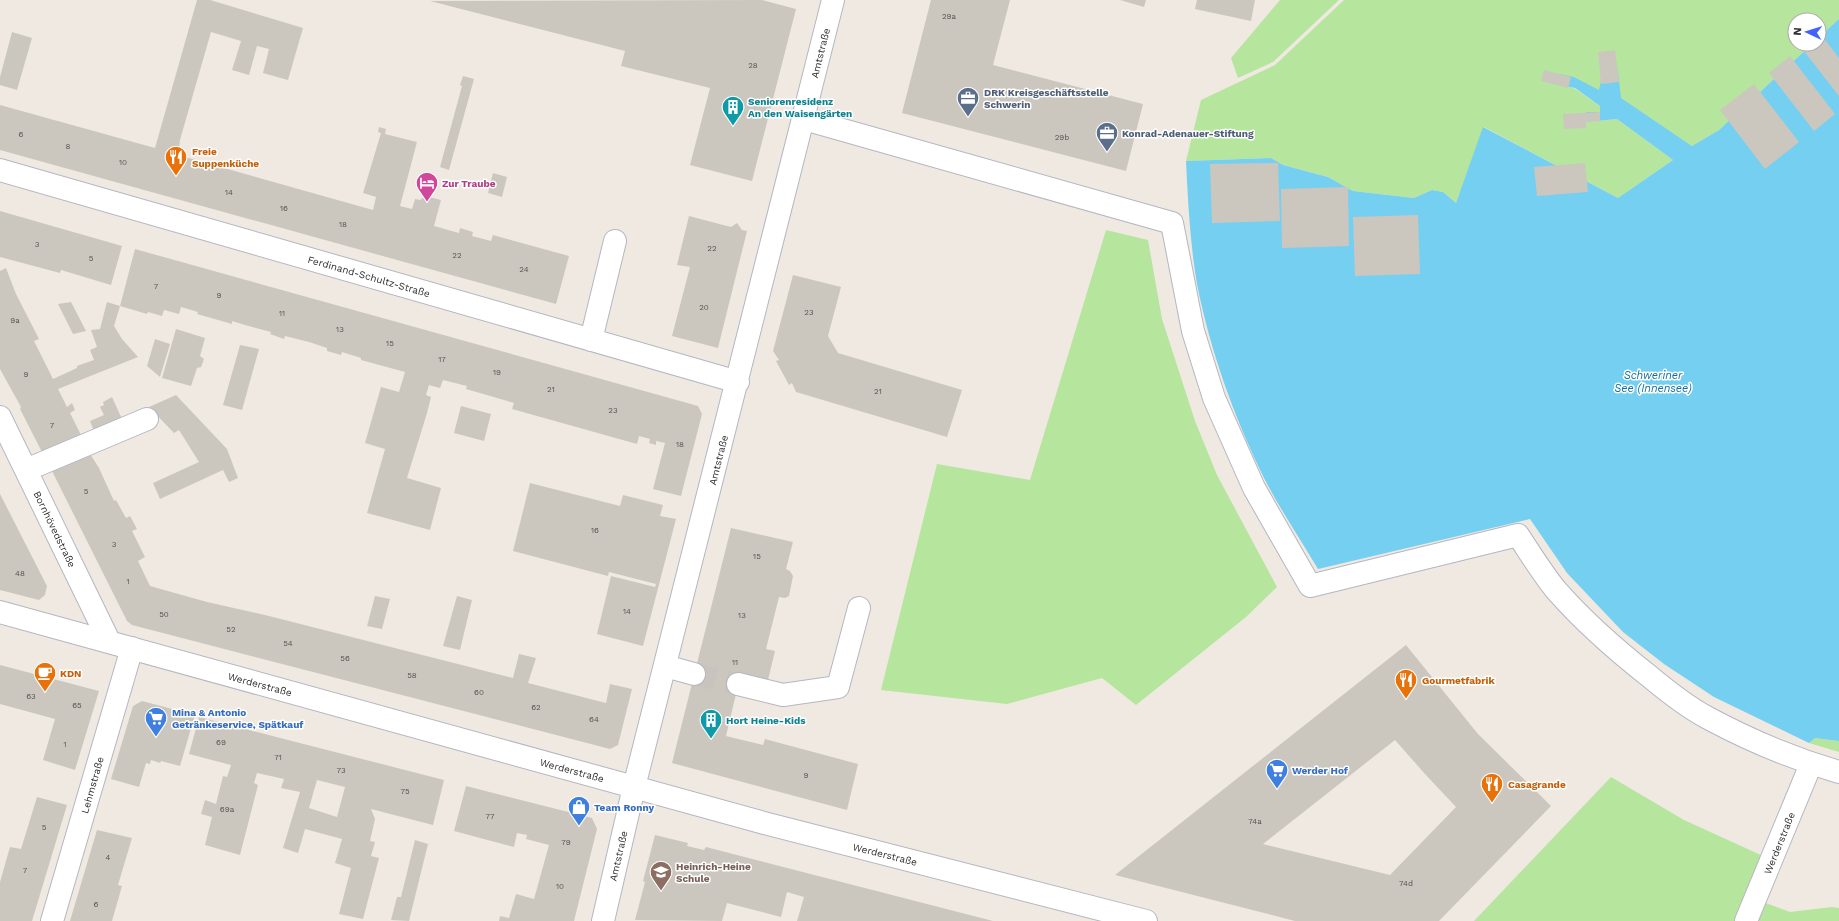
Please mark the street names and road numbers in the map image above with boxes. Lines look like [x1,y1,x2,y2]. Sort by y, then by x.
street label: Amtstraße [809,27,832,79]
street label: Ferdinand-Schultz-Straße [306,254,431,299]
street label: Amtstraße [707,434,730,486]
street label: Bornhövedstraße [31,489,78,569]
street label: Werderstraße [227,671,293,698]
street label: Lehmstraße [79,755,106,815]
street label: Werderstraße [539,757,605,784]
street label: Werderstraße [1762,810,1797,876]
street label: Amtstraße [607,830,630,882]
street label: Werderstraße [852,841,918,868]

